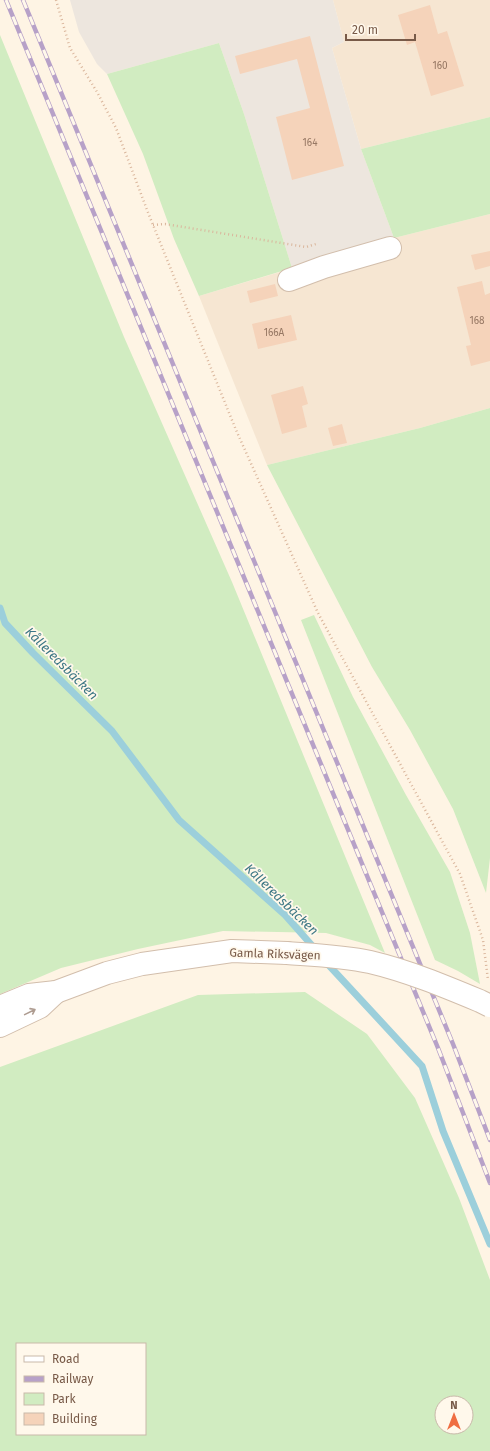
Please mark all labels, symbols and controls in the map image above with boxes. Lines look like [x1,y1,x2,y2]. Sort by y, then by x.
scale bar [346,16,415,42]
text: 20 m [352,23,378,37]
house number: 160 [432,60,448,72]
house number: 164 [303,137,318,149]
house number: 168 [469,315,485,327]
house number: 166A [264,327,285,339]
water label: Kålleredsbäcken [22,624,101,703]
water label: Kålleredsbäcken [242,861,321,938]
street label: Gamla Riksvägen [229,945,321,963]
one-way arrow [23,1008,35,1015]
legend [16,1343,146,1435]
text: Road [52,1352,80,1366]
text: Railway [52,1372,93,1386]
text: Park [52,1392,76,1406]
north arrow [434,1395,474,1435]
text: N [450,1399,458,1412]
text: Building [52,1412,98,1426]

